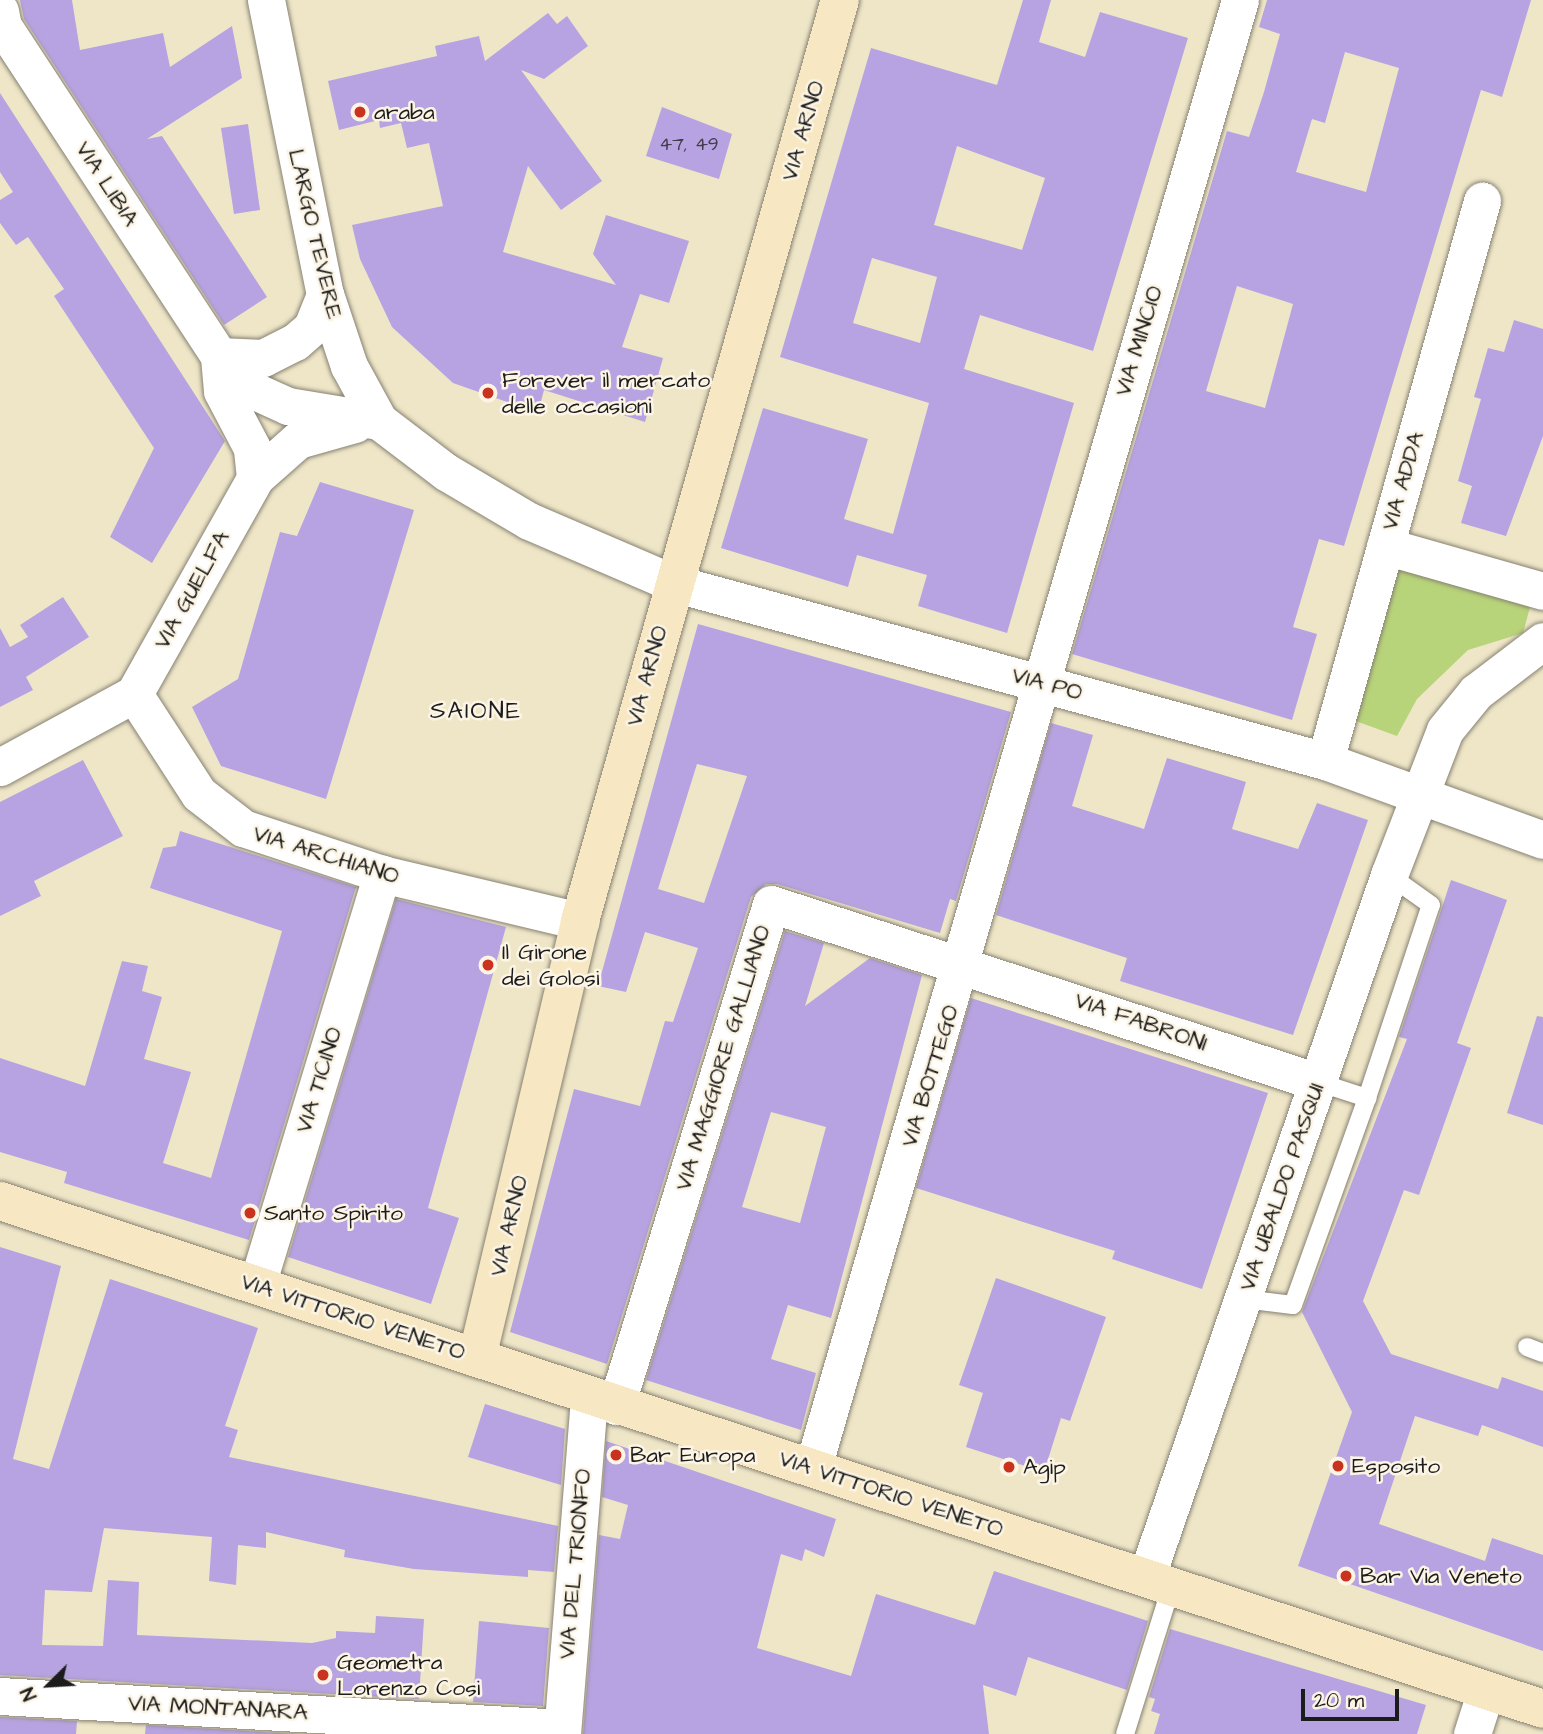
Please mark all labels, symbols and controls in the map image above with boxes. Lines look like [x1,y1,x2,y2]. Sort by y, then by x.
street label: VIA ARNO [776,78,830,184]
place label: araba [374,98,435,126]
marker: araba [352,104,368,120]
house number: 47, 49 [659,134,719,156]
street label: VIA LIBIA [69,136,145,232]
street label: LARGO TEVERE [282,146,348,322]
street label: VIA MINCIO [1109,282,1169,400]
place label: Forever il mercato delle occasioni [502,366,710,420]
marker: Forever il mercato delle occasioni [480,385,496,401]
street label: VIA ADDA [1376,429,1430,533]
street label: VIA GUELFA [148,526,236,654]
street label: VIA ARNO [620,623,674,729]
street label: VIA PO [1009,661,1085,707]
district label: SAIONE [431,698,521,726]
street label: VIA ARCHIANO [250,820,402,890]
street label: VIA MAGGIORE GALLIANO [669,922,777,1194]
place label: Il Girone dei Golosi [502,938,599,992]
marker: Il Girone dei Golosi [480,957,496,973]
street label: VIA FABRONI [1071,986,1211,1058]
street label: VIA BOTTEGO [895,1002,965,1150]
street label: VIA TICINO [290,1024,348,1136]
street label: VIA UBALDO PASQUI [1233,1079,1331,1295]
street label: VIA ARNO [484,1173,534,1279]
place label: Santo Spirito [264,1199,403,1227]
marker: Santo Spirito [242,1205,258,1221]
street label: VIA VITTORIO VENETO [237,1268,469,1366]
place label: Bar Europa [630,1441,755,1469]
street label: VIA VITTORIO VENETO [775,1445,1007,1543]
marker: Bar Europa [608,1447,624,1463]
place label: Esposito [1352,1452,1440,1480]
place label: Agip [1023,1453,1066,1481]
marker: Esposito [1330,1458,1346,1474]
marker: Agip [1001,1459,1017,1475]
street label: VIA DEL TRIONFO [553,1468,597,1660]
place label: Bar Via Veneto [1360,1562,1522,1590]
marker: Bar Via Veneto [1338,1568,1354,1584]
place label: Geometra Lorenzo Cosi [337,1648,480,1702]
north arrow [14,1650,84,1720]
marker: Geometra Lorenzo Cosi [315,1667,331,1683]
scale bar [1305,1674,1403,1718]
text: N [15,1683,44,1705]
text: 20 m [1314,1686,1364,1715]
street label: VIA MONTANARA [127,1690,309,1726]

